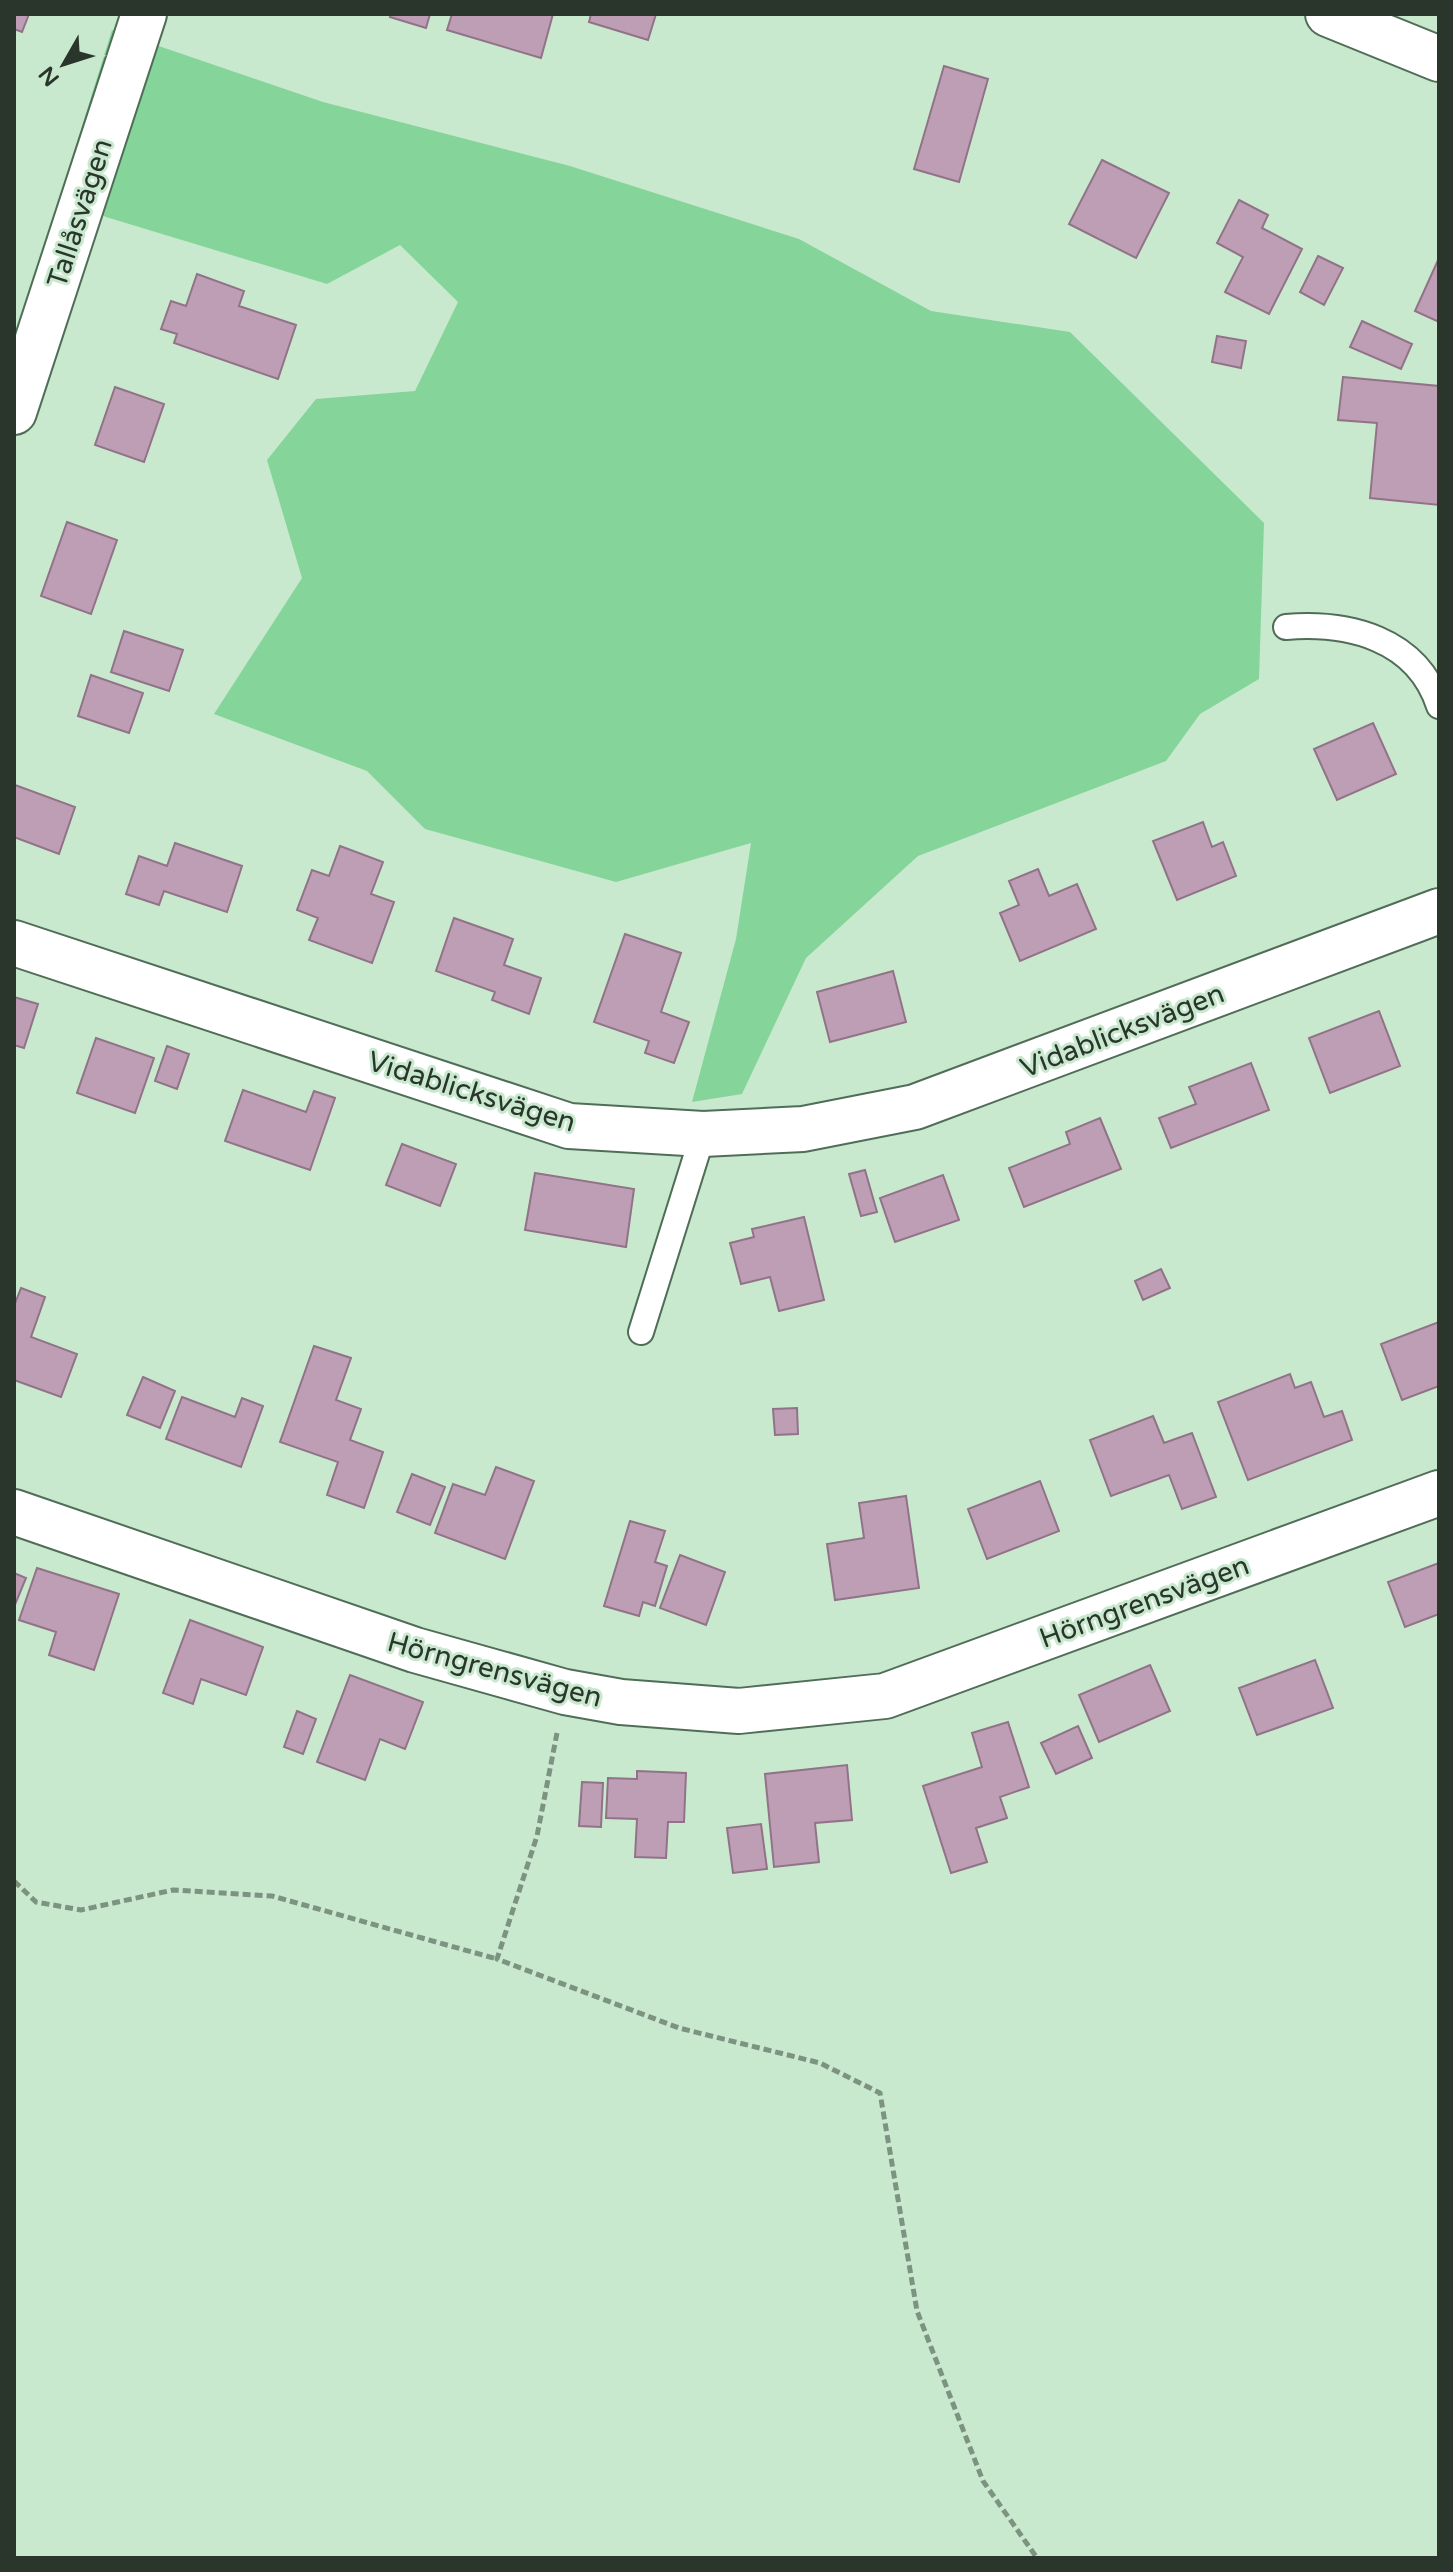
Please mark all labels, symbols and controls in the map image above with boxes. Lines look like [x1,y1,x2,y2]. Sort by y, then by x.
north arrow [24,24,104,104]
text: N [34,61,65,91]
street label: Tallåsvägen [40,135,120,292]
street label: Vidablicksvägen [1016,976,1229,1085]
street label: Vidablicksvägen [364,1044,580,1140]
street label: Hörngrensvägen [1035,1548,1254,1656]
street label: Hörngrensvägen [384,1625,606,1715]

